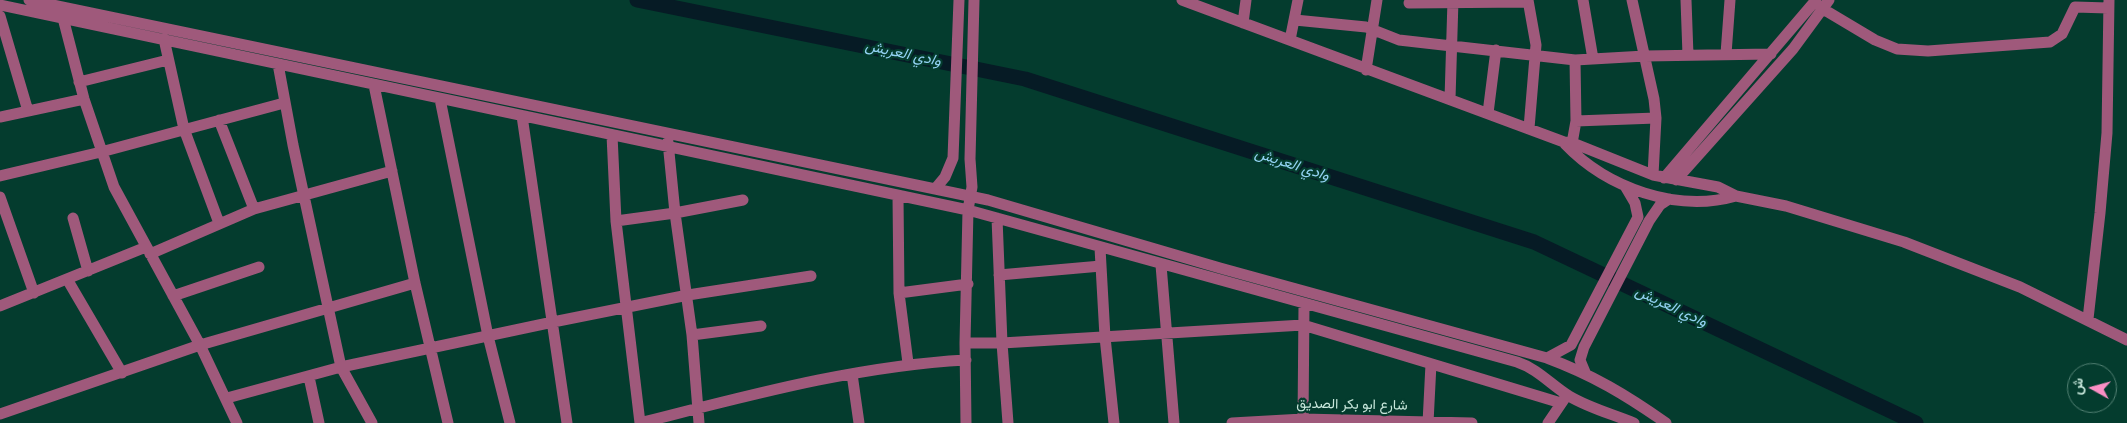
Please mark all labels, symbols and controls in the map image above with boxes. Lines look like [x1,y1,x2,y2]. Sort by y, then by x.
water label: وادي العريش [863,37,943,71]
water label: وادي العريش [1253,145,1331,185]
water label: وادي العريش [1632,283,1710,331]
north arrow [2067,363,2117,413]
text: ش [2068,377,2087,396]
street label: شارع ابو بكر الصديق [1296,396,1408,414]

